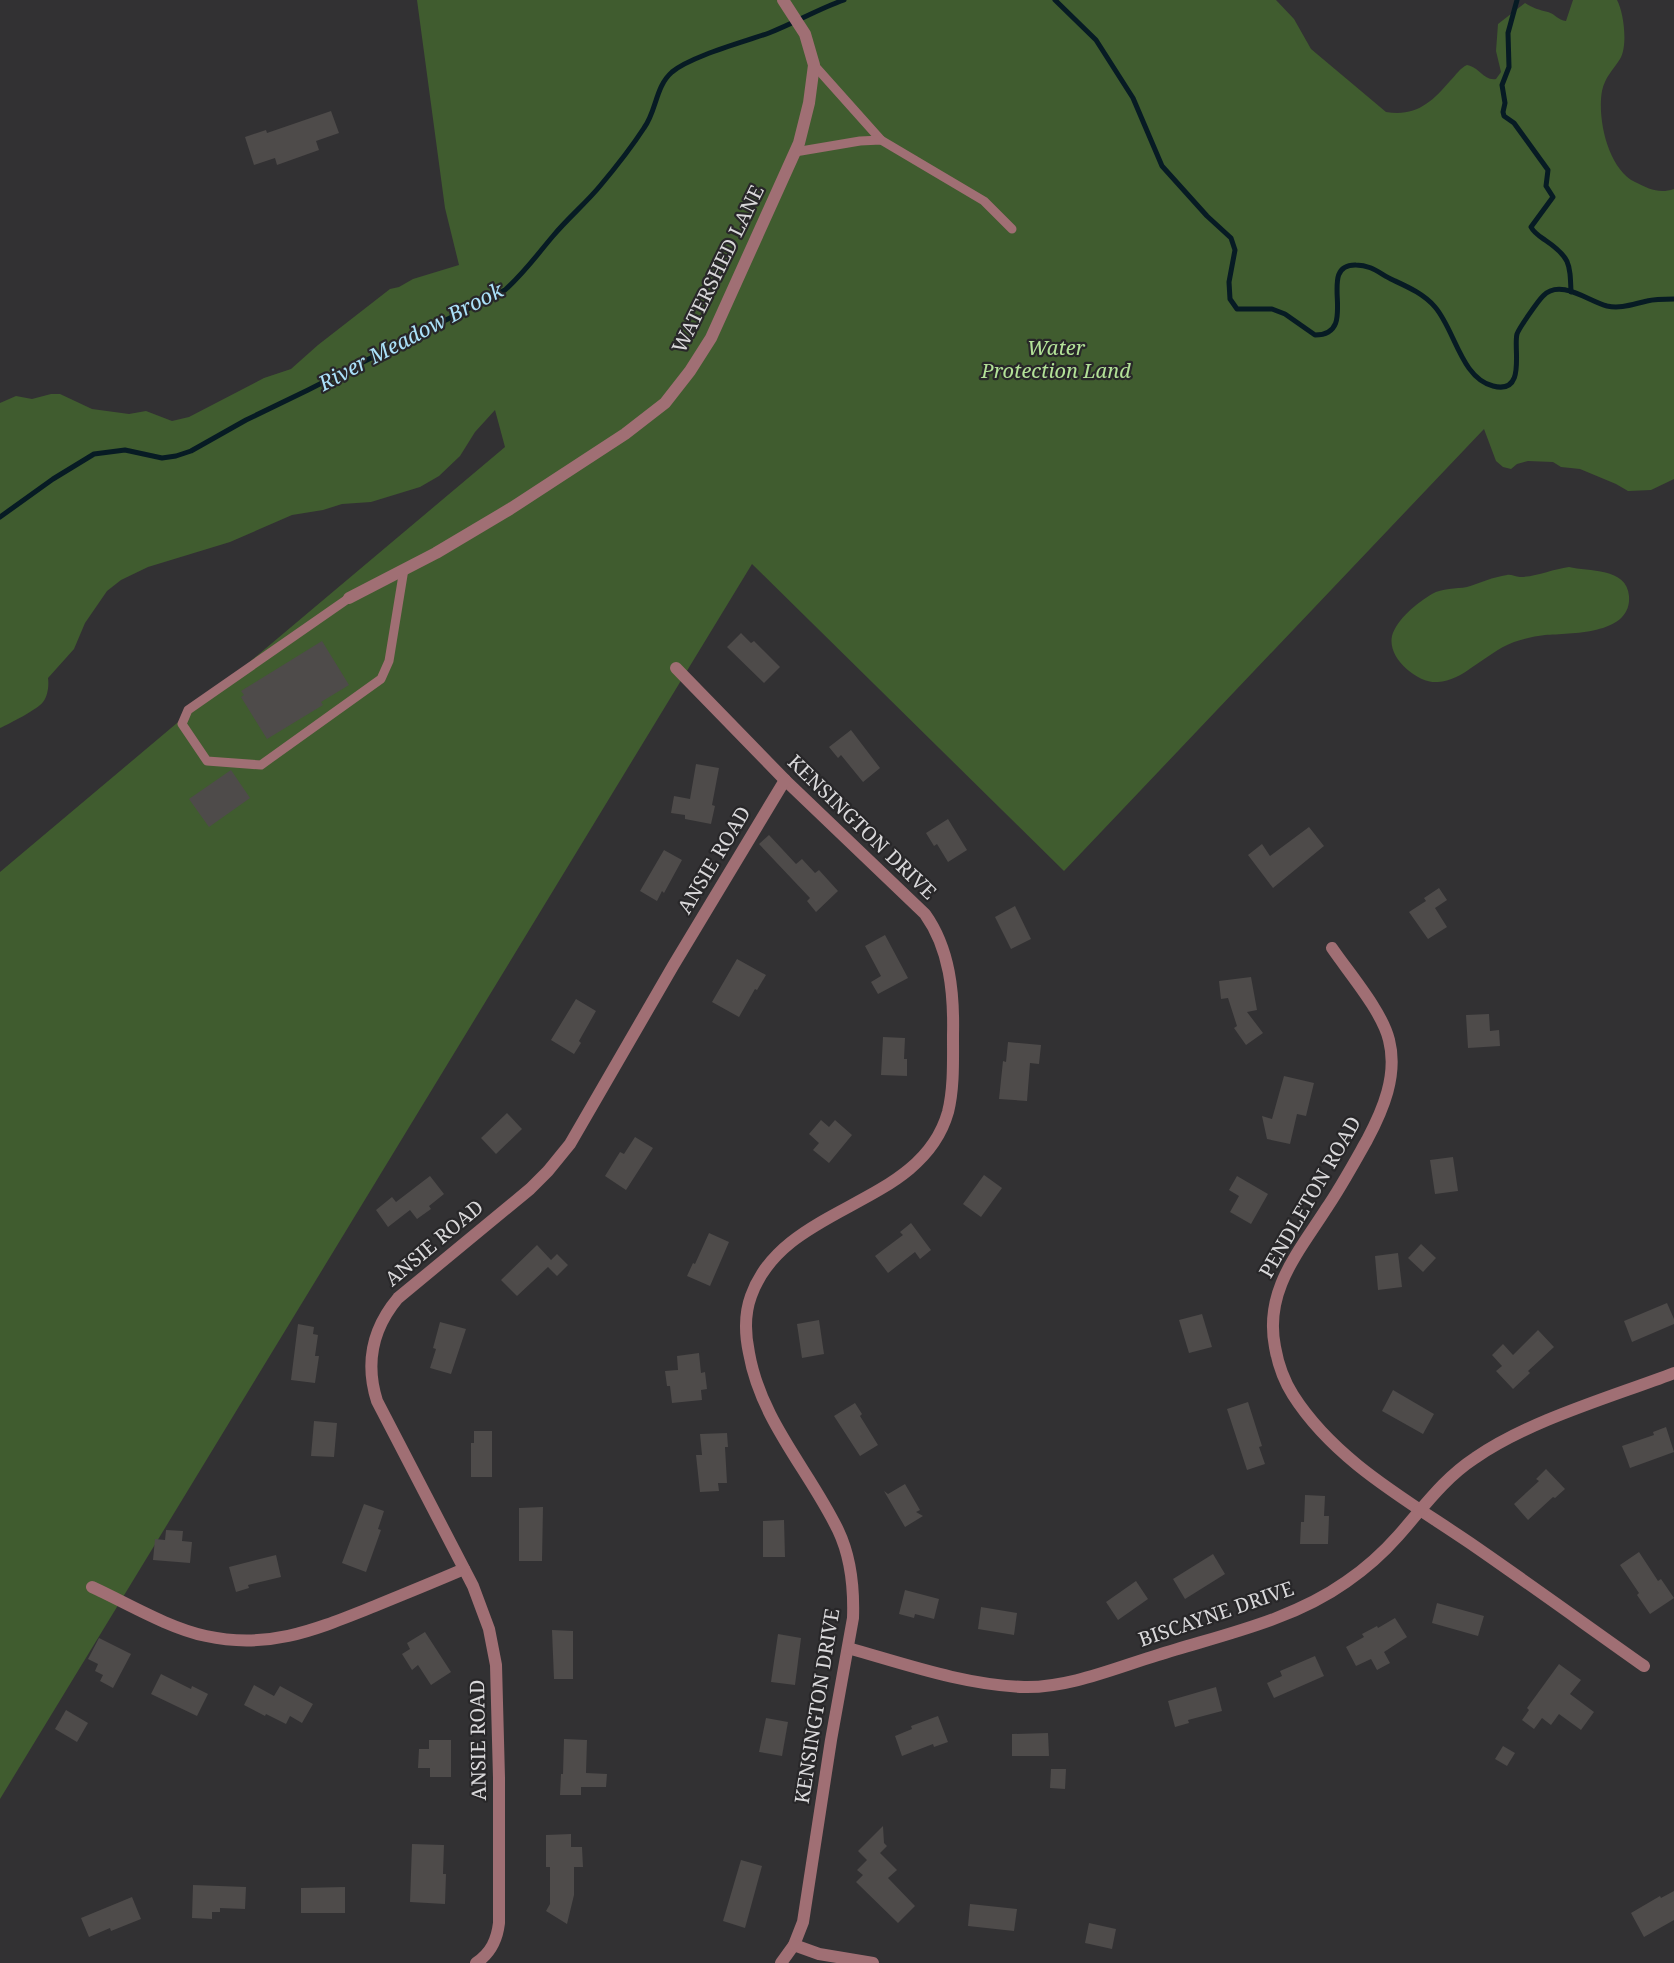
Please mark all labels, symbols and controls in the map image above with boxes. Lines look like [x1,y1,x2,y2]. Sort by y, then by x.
street label: WATERSHED LANE [665,180,770,357]
water label: River Meadow Brook [312,275,509,397]
park label: Water Protection Land [980,334,1131,384]
street label: KENSINGTON DRIVE [782,748,943,905]
street label: ANSIE ROAD [671,801,756,919]
street label: PENDLETON ROAD [1252,1111,1367,1282]
street label: ANSIE ROAD [379,1193,489,1292]
street label: BISCAYNE DRIVE [1135,1574,1297,1653]
street label: KENSINGTON DRIVE [788,1606,845,1805]
street label: ANSIE ROAD [463,1679,492,1801]

